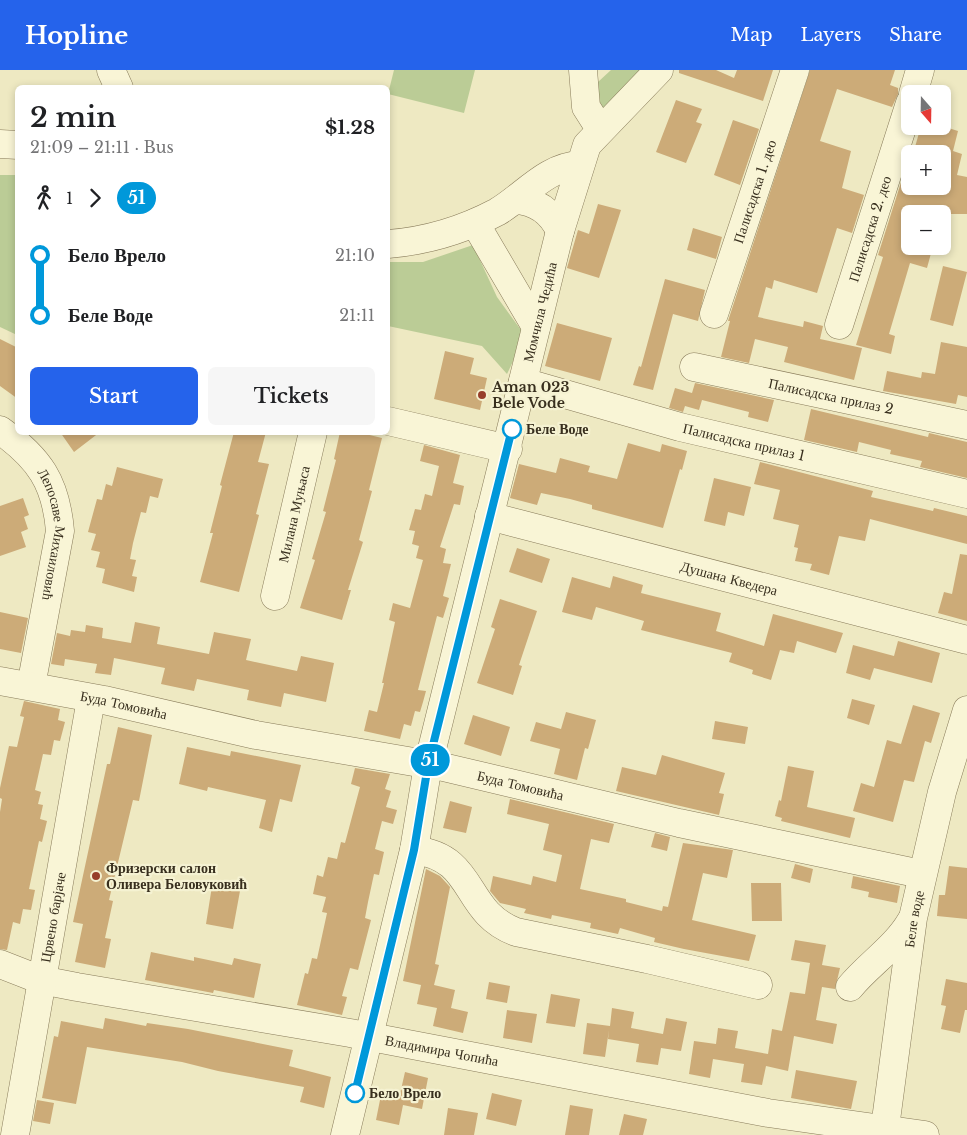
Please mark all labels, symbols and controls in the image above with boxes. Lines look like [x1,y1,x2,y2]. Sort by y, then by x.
text: Hopline [25,21,128,50]
text: Map [731,24,772,46]
text: Layers [800,24,861,46]
text: Share [889,24,942,46]
north arrow [901,85,951,135]
map controls [901,85,951,255]
text: 2 min [30,100,116,135]
text: $1.28 [325,116,375,139]
text: 21:09 – 21:11 · Bus [30,137,174,157]
street label: Палисадска 1. део [729,137,780,246]
button: + [901,145,951,195]
street label: Палисадска 2. део [844,173,895,284]
icon: walk [30,184,58,212]
icon: forward [81,184,109,212]
text: 51 [127,187,146,209]
text: 1 [66,188,73,208]
button: − [901,205,951,255]
text: Бело Врело [68,244,166,267]
text: 21:10 [335,245,375,265]
street label: Момчила Чедића [519,259,561,364]
text: Беле Воде [68,304,153,327]
text: 21:11 [339,305,375,325]
button: Start [30,367,198,425]
button: Tickets [208,367,375,425]
street label: Палисадска прилаз 2 [767,374,895,418]
place label: Aman 023 Bele Vode [491,378,569,412]
marker: Aman 023 Bele Vode [476,389,488,401]
marker: Беле Воде [502,419,522,439]
street label: Палисадска прилаз 1 [681,419,807,465]
place label: Беле Воде [526,420,589,438]
street label: Милана Муњаса [274,463,314,564]
street label: Лепосаве Михаиловић [33,465,70,602]
street label: Душана Кведера [679,557,780,600]
street label: Буда Томовића [79,687,170,723]
line badge: 51 [408,744,452,776]
text: 51 [421,749,439,771]
street label: Буда Томовића [475,766,566,805]
place label: Фризерски салон Оливера Беловуковић [106,859,247,893]
marker: Фризерски салон Оливера Беловуковић [90,870,102,882]
street label: Црвено барјаче [36,871,70,964]
street label: Беле воде [900,889,928,949]
street label: Владимира Чопића [384,1031,501,1070]
marker: Бело Врело [345,1083,365,1103]
place label: Бело Врело [369,1084,441,1102]

